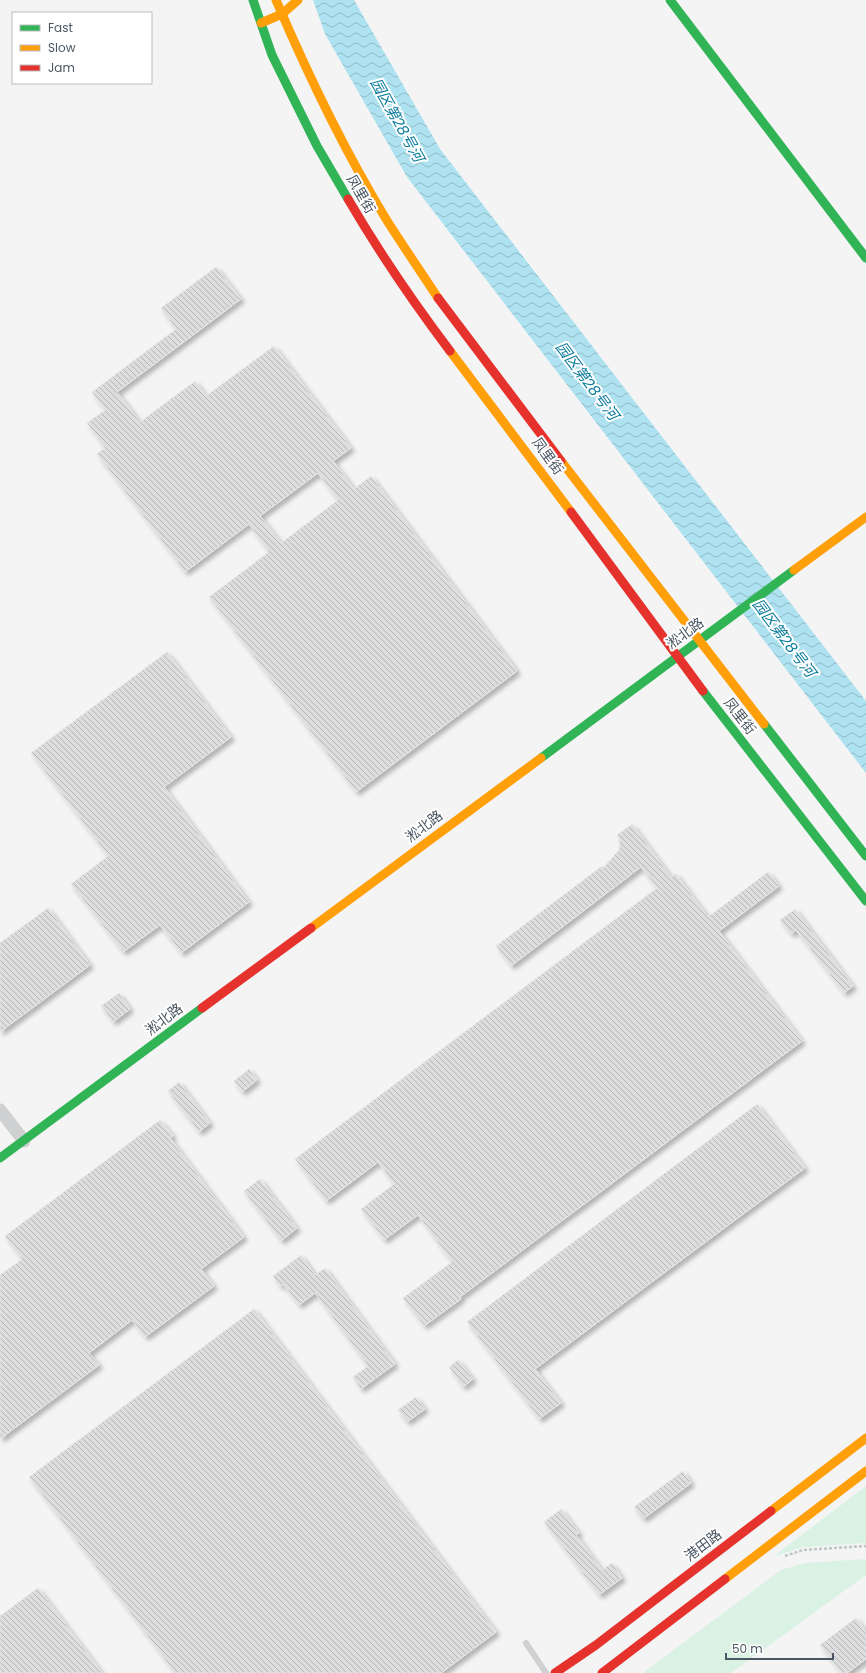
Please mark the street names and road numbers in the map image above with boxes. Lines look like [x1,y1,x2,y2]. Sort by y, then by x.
street label: 凤里街 [342,171,380,217]
street label: 凤里街 [528,433,568,479]
street label: 淞北路 [662,613,708,653]
street label: 凤里街 [719,693,761,739]
street label: 淞北路 [401,805,447,847]
street label: 淞北路 [141,998,187,1040]
street label: 港田路 [680,1524,726,1566]

